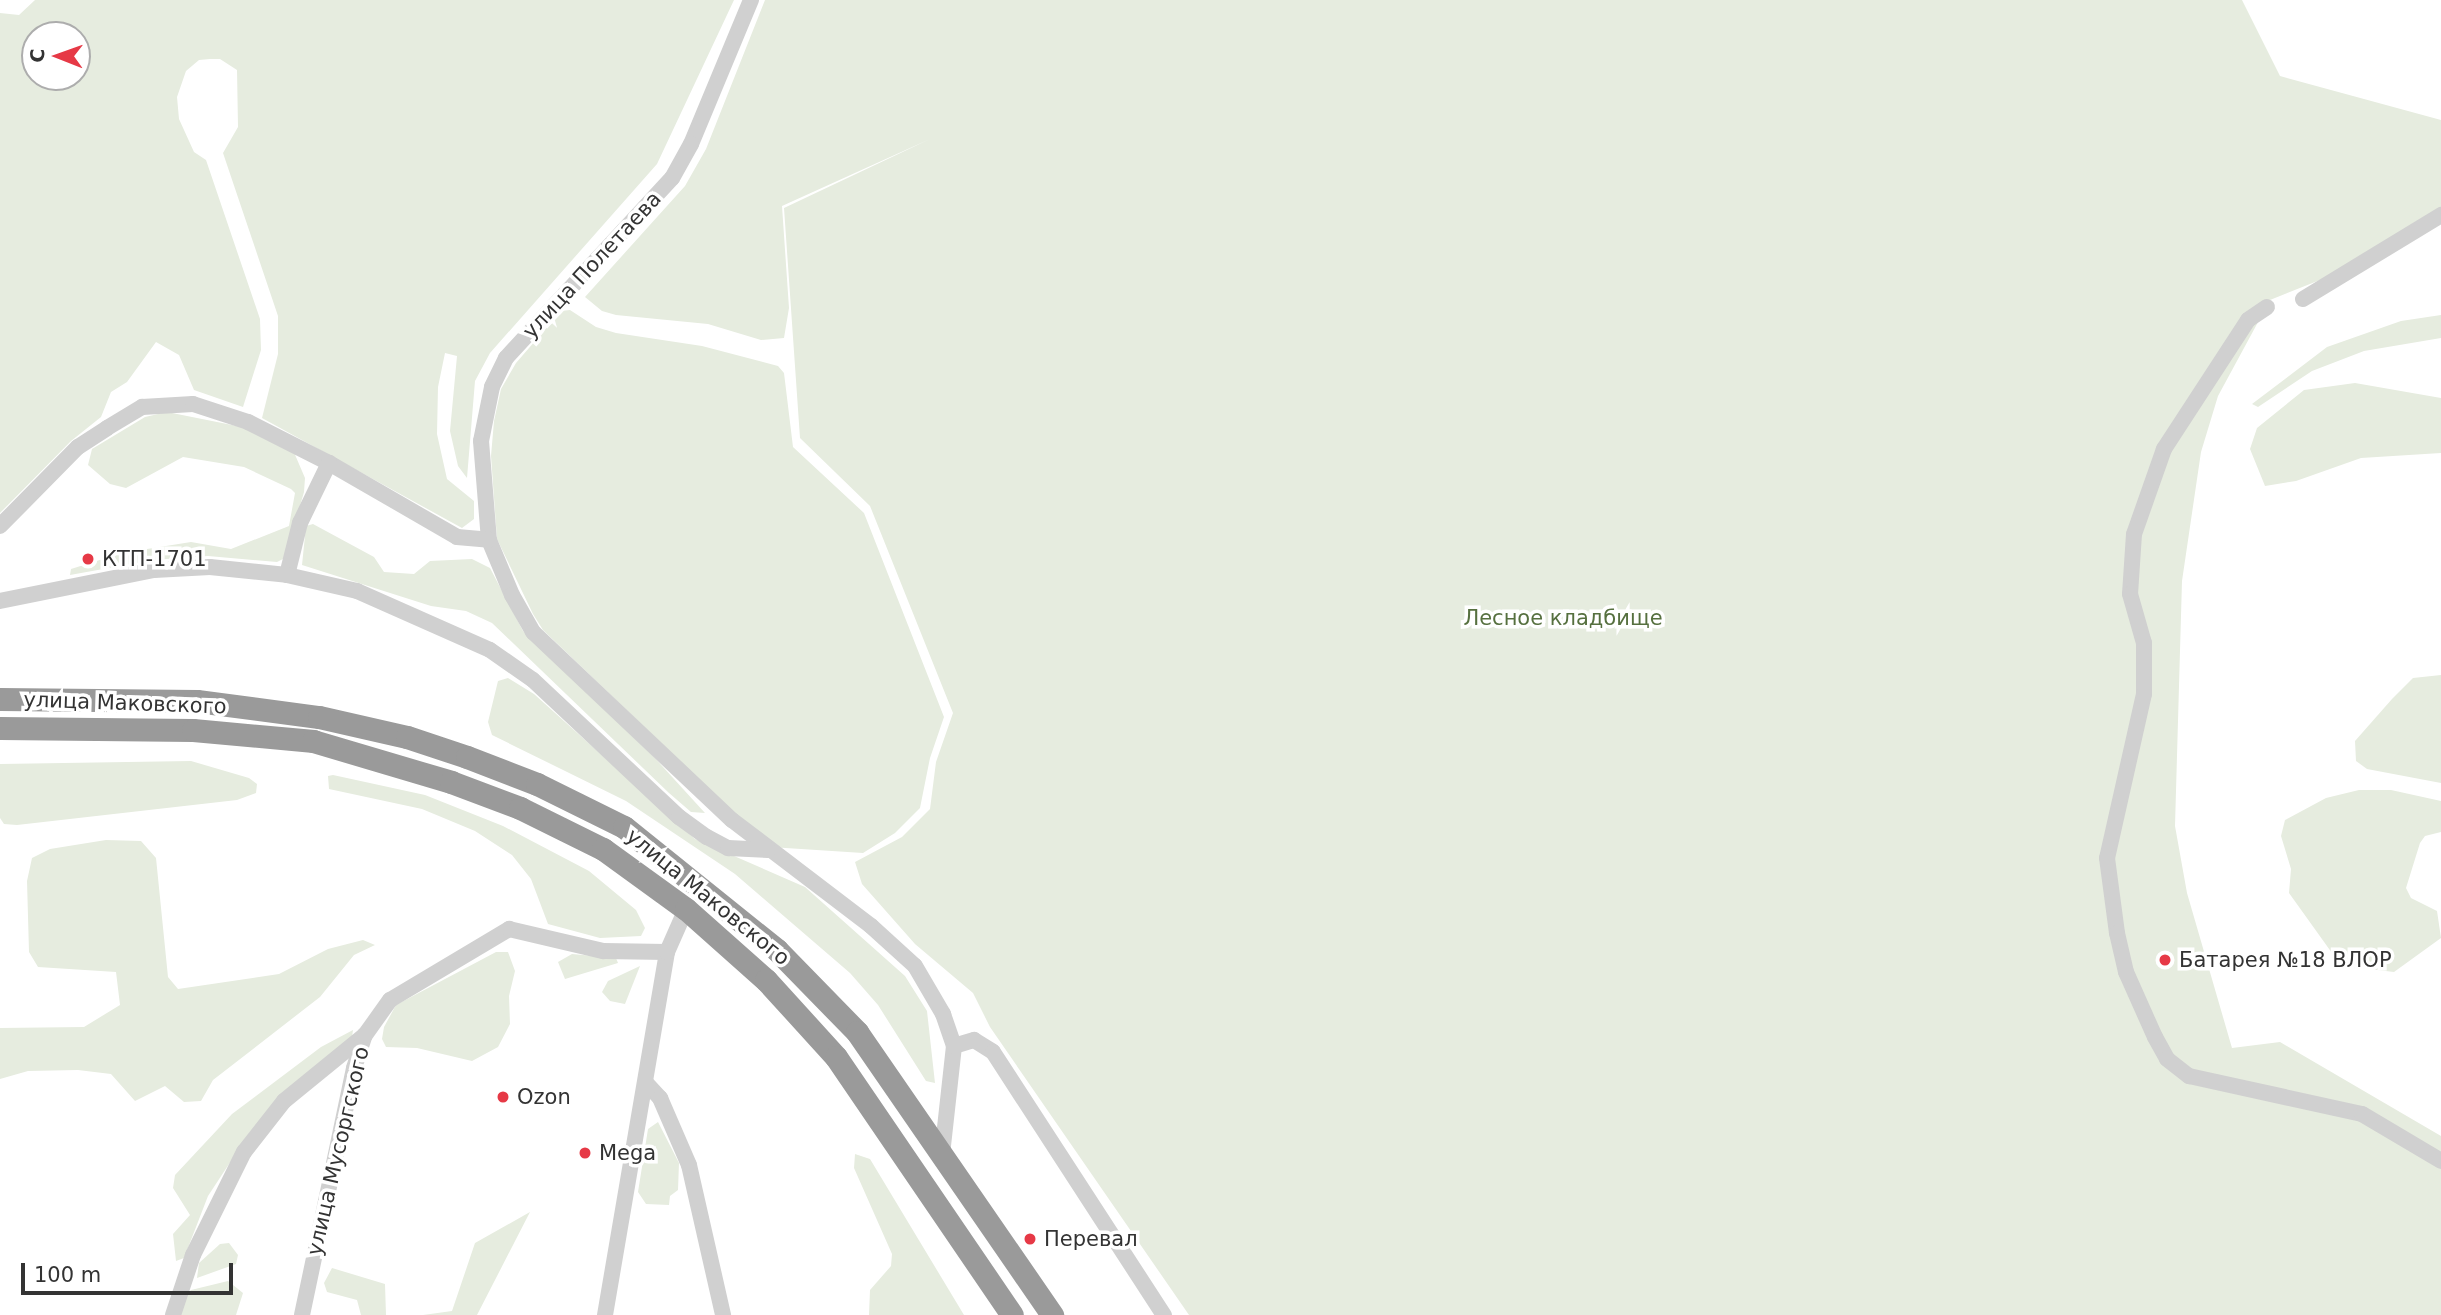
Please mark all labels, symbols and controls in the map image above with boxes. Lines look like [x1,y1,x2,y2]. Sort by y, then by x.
north arrow [21,21,91,91]
text: С [26,49,48,63]
street label: улица Полетаева [517,186,667,344]
place label: КТП-1701 [102,546,207,572]
marker: КТП-1701 [80,551,96,567]
park label: Лесное кладбище [1463,605,1663,631]
street label: улица Маковского [23,687,227,719]
street label: улица Маковского [621,823,795,971]
place label: Батарея №18 ВЛОР [2179,947,2392,973]
marker: Батарея №18 ВЛОР [2157,952,2173,968]
street label: улица Мусоргского [302,1044,374,1258]
place label: Ozon [517,1084,571,1110]
marker: Ozon [495,1089,511,1105]
place label: Mega [599,1140,656,1166]
marker: Mega [577,1145,593,1161]
place label: Перевал [1044,1226,1138,1252]
marker: Перевал [1022,1231,1038,1247]
scale bar [24,1248,236,1292]
text: 100 m [34,1263,101,1287]

